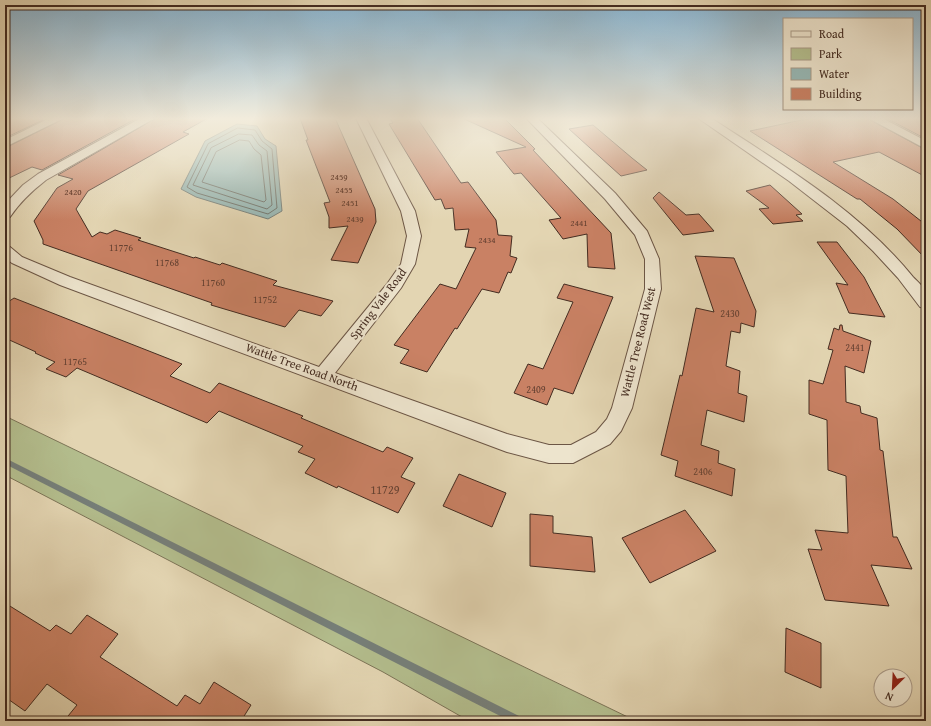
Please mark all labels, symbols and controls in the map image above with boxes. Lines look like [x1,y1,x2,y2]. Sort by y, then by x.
legend [783,18,913,110]
text: Road [819,25,845,42]
text: Park [819,45,843,62]
text: Water [819,65,849,82]
text: Building [819,85,862,102]
house number: 2459 [330,170,348,183]
house number: 2455 [335,183,353,196]
house number: 2420 [64,185,82,198]
house number: 2451 [341,196,359,209]
house number: 2439 [346,212,364,225]
house number: 2441 [570,216,588,229]
house number: 2434 [478,233,496,246]
house number: 11776 [109,240,133,255]
house number: 11768 [155,255,179,270]
street label: Spring Vale Road [345,264,410,343]
house number: 11760 [201,275,225,290]
street label: Wattle Tree Road West [616,284,660,399]
house number: 11752 [253,292,277,307]
house number: 2430 [720,306,740,321]
street label: Wattle Tree Road North [244,338,361,395]
house number: 2441 [845,340,865,355]
house number: 11765 [63,354,87,369]
house number: 2409 [526,382,546,397]
house number: 2406 [693,464,713,479]
house number: 11729 [371,481,400,498]
north arrow [873,668,913,708]
text: N [882,688,896,706]

